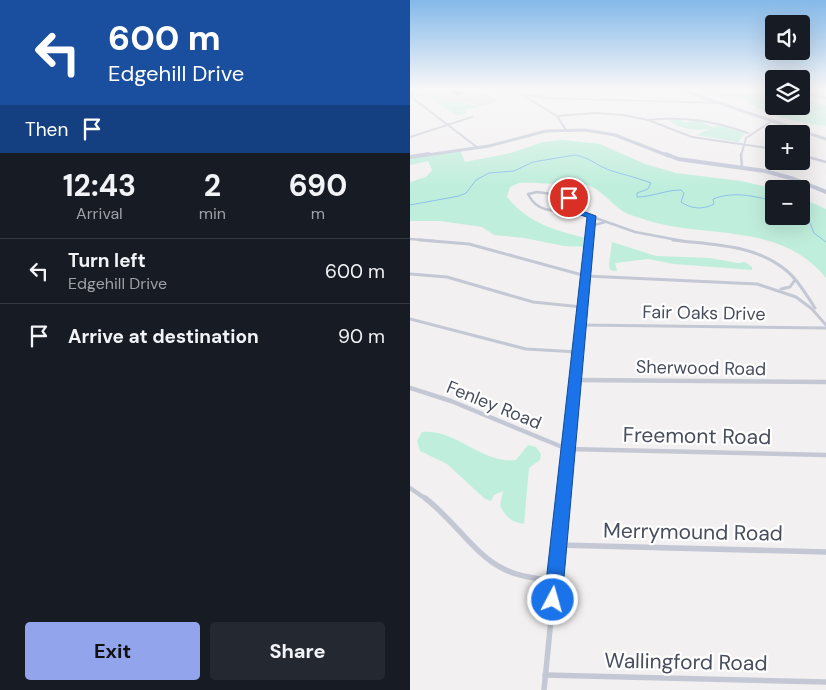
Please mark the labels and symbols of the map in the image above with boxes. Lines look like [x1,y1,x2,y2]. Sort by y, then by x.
pin [548,177,590,219]
street label: Fair Oaks Drive [642,300,766,326]
street label: Sherwood Road [636,355,766,381]
street label: Fenley Road [443,375,545,435]
street label: Freemont Road [623,421,771,451]
street label: Merrymound Road [603,516,783,548]
position arrow [526,573,578,625]
street label: Wallingford Road [604,647,768,677]

